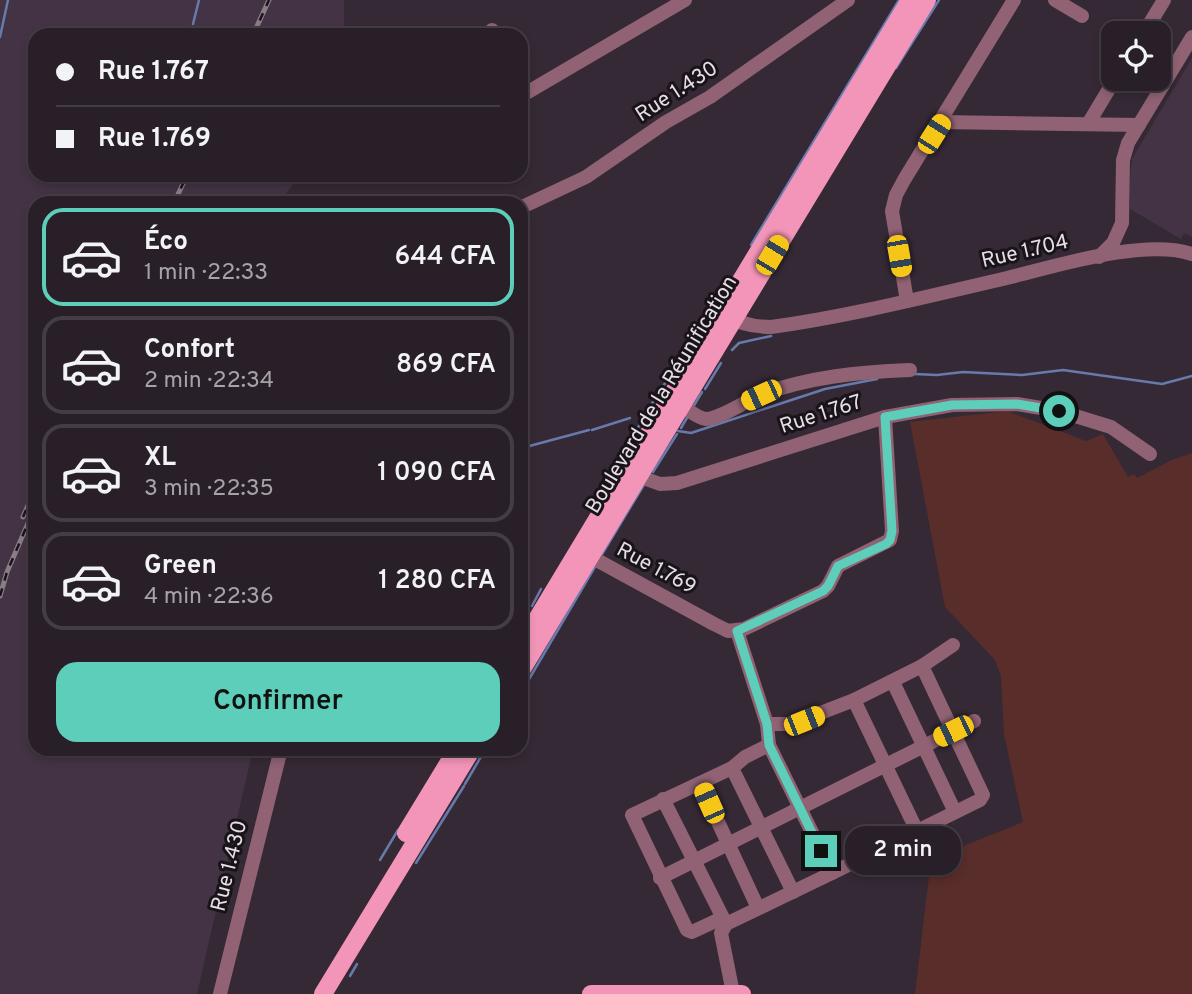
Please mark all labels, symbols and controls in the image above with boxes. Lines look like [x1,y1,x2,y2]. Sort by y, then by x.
map controls [1101,21,1171,91]
button: locate [1101,21,1171,91]
street label: Rue 1.430 [631,55,723,129]
text: Rue 1.767 [98,56,209,89]
car [914,111,955,157]
text: Rue 1.769 [98,123,211,156]
icon: car [60,226,123,289]
text: Éco [144,226,188,259]
street label: Rue 1.704 [979,229,1071,275]
car [753,232,792,278]
car [886,233,913,279]
text: 644 CFA [395,241,496,274]
text: 1 min · 22:33 [144,259,268,288]
street label: Boulevard de la Réunification [580,271,744,519]
icon: car [60,334,123,397]
text: Confort [144,334,235,367]
text: 869 CFA [396,349,496,382]
text: 2 min · 22:34 [144,367,274,396]
car [738,377,785,413]
street label: Rue 1.767 [776,389,866,441]
route start [1043,395,1075,427]
icon: car [60,442,123,505]
text: XL [144,442,176,475]
text: 1 090 CFA [377,457,496,490]
text: 3 min · 22:35 [144,475,274,504]
street label: Rue 1.769 [612,537,700,601]
icon: car [60,550,123,613]
text: Green [144,550,217,583]
text: 1 280 CFA [378,565,496,598]
text: 4 min · 22:36 [144,583,274,612]
button: Confirmer [56,662,500,742]
car [781,703,828,739]
car [930,712,977,750]
car [691,780,728,826]
street label: Rue 1.430 [206,818,254,914]
callout: 2 min [846,826,961,876]
route end [805,835,837,867]
text: 2 min [873,836,933,865]

